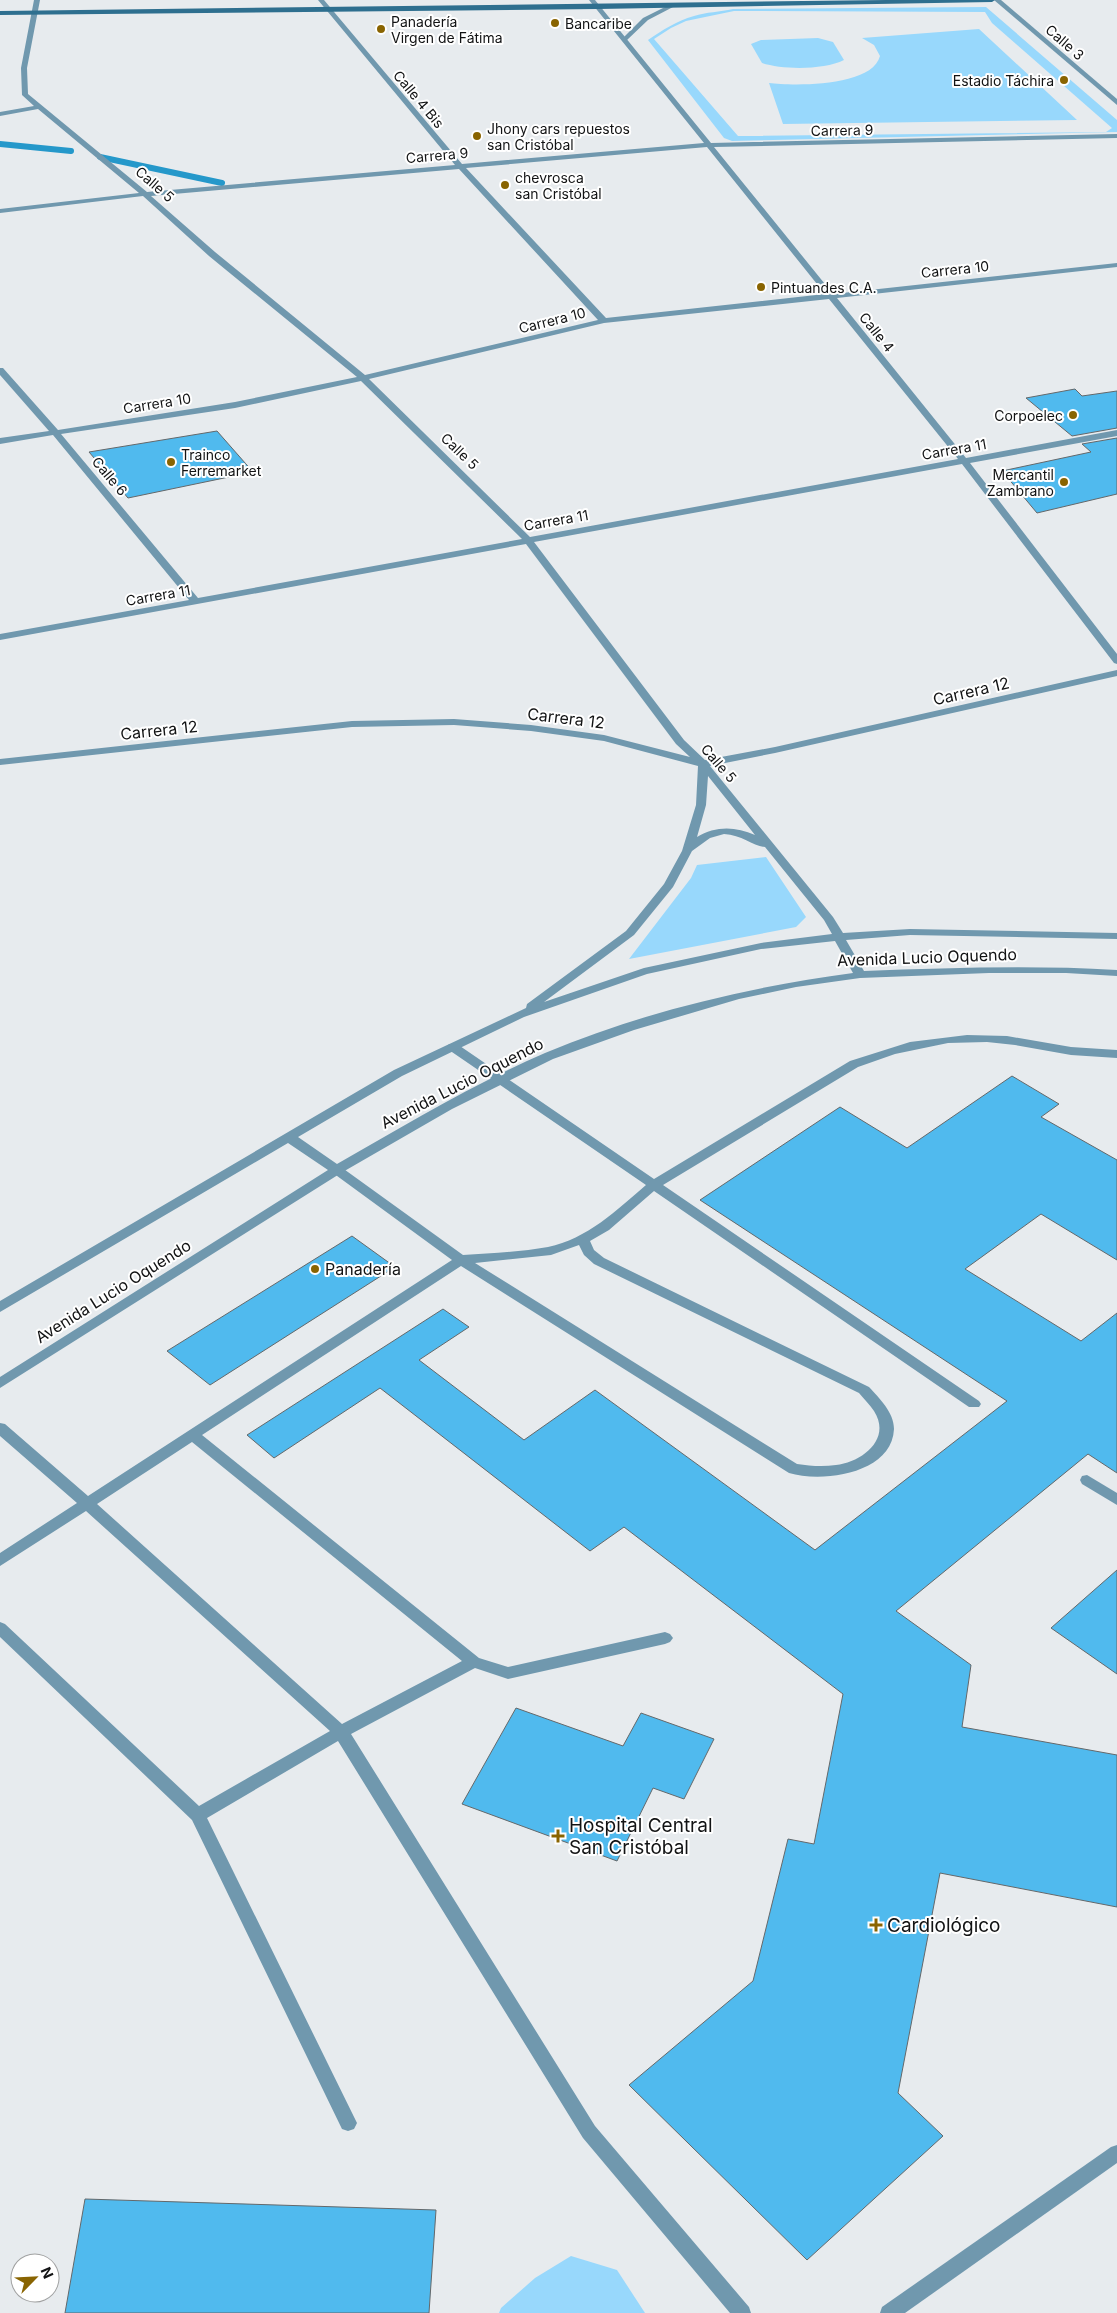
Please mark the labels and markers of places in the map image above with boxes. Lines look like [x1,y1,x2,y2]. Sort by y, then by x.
place label: Panadería Virgen de Fátima [391,13,503,46]
place label: Bancaribe [565,15,632,32]
marker: Bancaribe [549,17,561,29]
marker: Panadería Virgen de Fátima [375,23,387,35]
place label: Estadio Táchira [953,72,1054,89]
marker: Estadio Táchira [1058,74,1070,86]
place label: Jhony cars repuestos san Cristóbal [487,120,630,153]
marker: Jhony cars repuestos san Cristóbal [471,130,483,142]
place label: chevrosca san Cristóbal [515,169,602,202]
marker: chevrosca san Cristóbal [499,179,511,191]
place label: Pintuandes C.A. [771,279,877,296]
marker: Pintuandes C.A. [755,281,767,293]
place label: Corpoelec [994,407,1063,424]
marker: Corpoelec [1067,409,1079,421]
place label: Trainco Ferremarket [181,446,262,479]
marker: Trainco Ferremarket [165,456,177,468]
place label: Mercantil Zambrano [987,466,1054,499]
marker: Mercantil Zambrano [1058,476,1070,488]
place label: Panadería [325,1259,401,1279]
marker: Panadería [309,1263,321,1275]
place label: Hospital Central San Cristóbal [569,1814,713,1859]
marker: Hospital Central San Cristóbal [551,1829,565,1843]
place label: Cardiológico [887,1914,1001,1937]
marker: Cardiológico [869,1918,883,1932]

